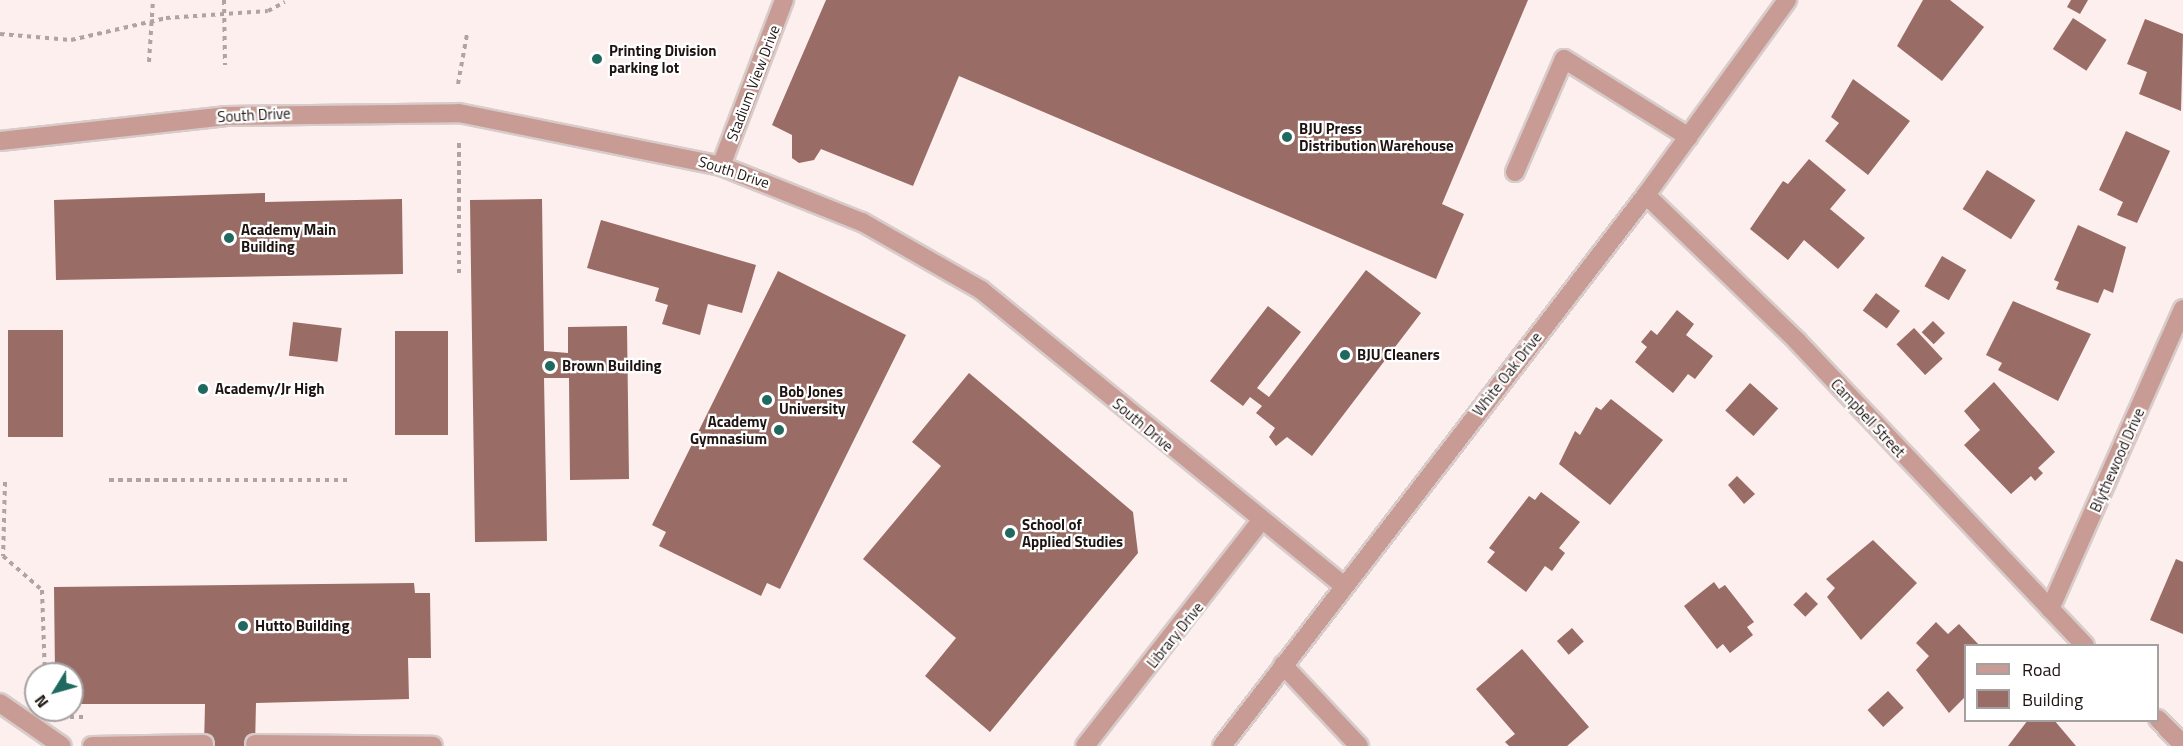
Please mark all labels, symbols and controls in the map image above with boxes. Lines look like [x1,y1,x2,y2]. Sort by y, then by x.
street label: Stadium View Drive [723,22,783,144]
place label: Printing Division parking lot [609,41,717,76]
marker: Printing Division parking lot [590,52,604,66]
street label: South Drive [217,104,291,126]
place label: BJU Press Distribution Warehouse [1299,119,1454,154]
marker: BJU Press Distribution Warehouse [1280,130,1294,144]
street label: South Drive [696,152,772,192]
place label: Academy Main Building [241,220,336,255]
marker: Academy Main Building [222,231,236,245]
street label: White Oak Drive [1469,328,1545,420]
place label: BJU Cleaners [1357,346,1440,364]
marker: BJU Cleaners [1338,348,1352,362]
place label: Brown Building [562,357,662,375]
marker: Brown Building [543,359,557,373]
street label: Campbell Street [1827,375,1909,461]
place label: Academy/Jr High [215,380,324,398]
marker: Academy/Jr High [196,382,210,396]
place label: Bob Jones University [779,382,845,417]
marker: Bob Jones University [760,393,774,407]
street label: South Drive [1109,395,1177,455]
street label: Blythewood Drive [2086,405,2148,515]
place label: Academy Gymnasium [690,412,767,447]
marker: Academy Gymnasium [772,423,786,437]
place label: School of Applied Studies [1022,515,1123,550]
marker: School of Applied Studies [1003,526,1017,540]
street label: Library Drive [1143,598,1207,672]
place label: Hutto Building [255,617,349,635]
marker: Hutto Building [236,619,250,633]
legend [1964,644,2159,722]
text: Road [2022,656,2061,683]
north arrow [24,662,84,722]
text: Building [2022,686,2083,713]
text: N [28,690,54,713]

